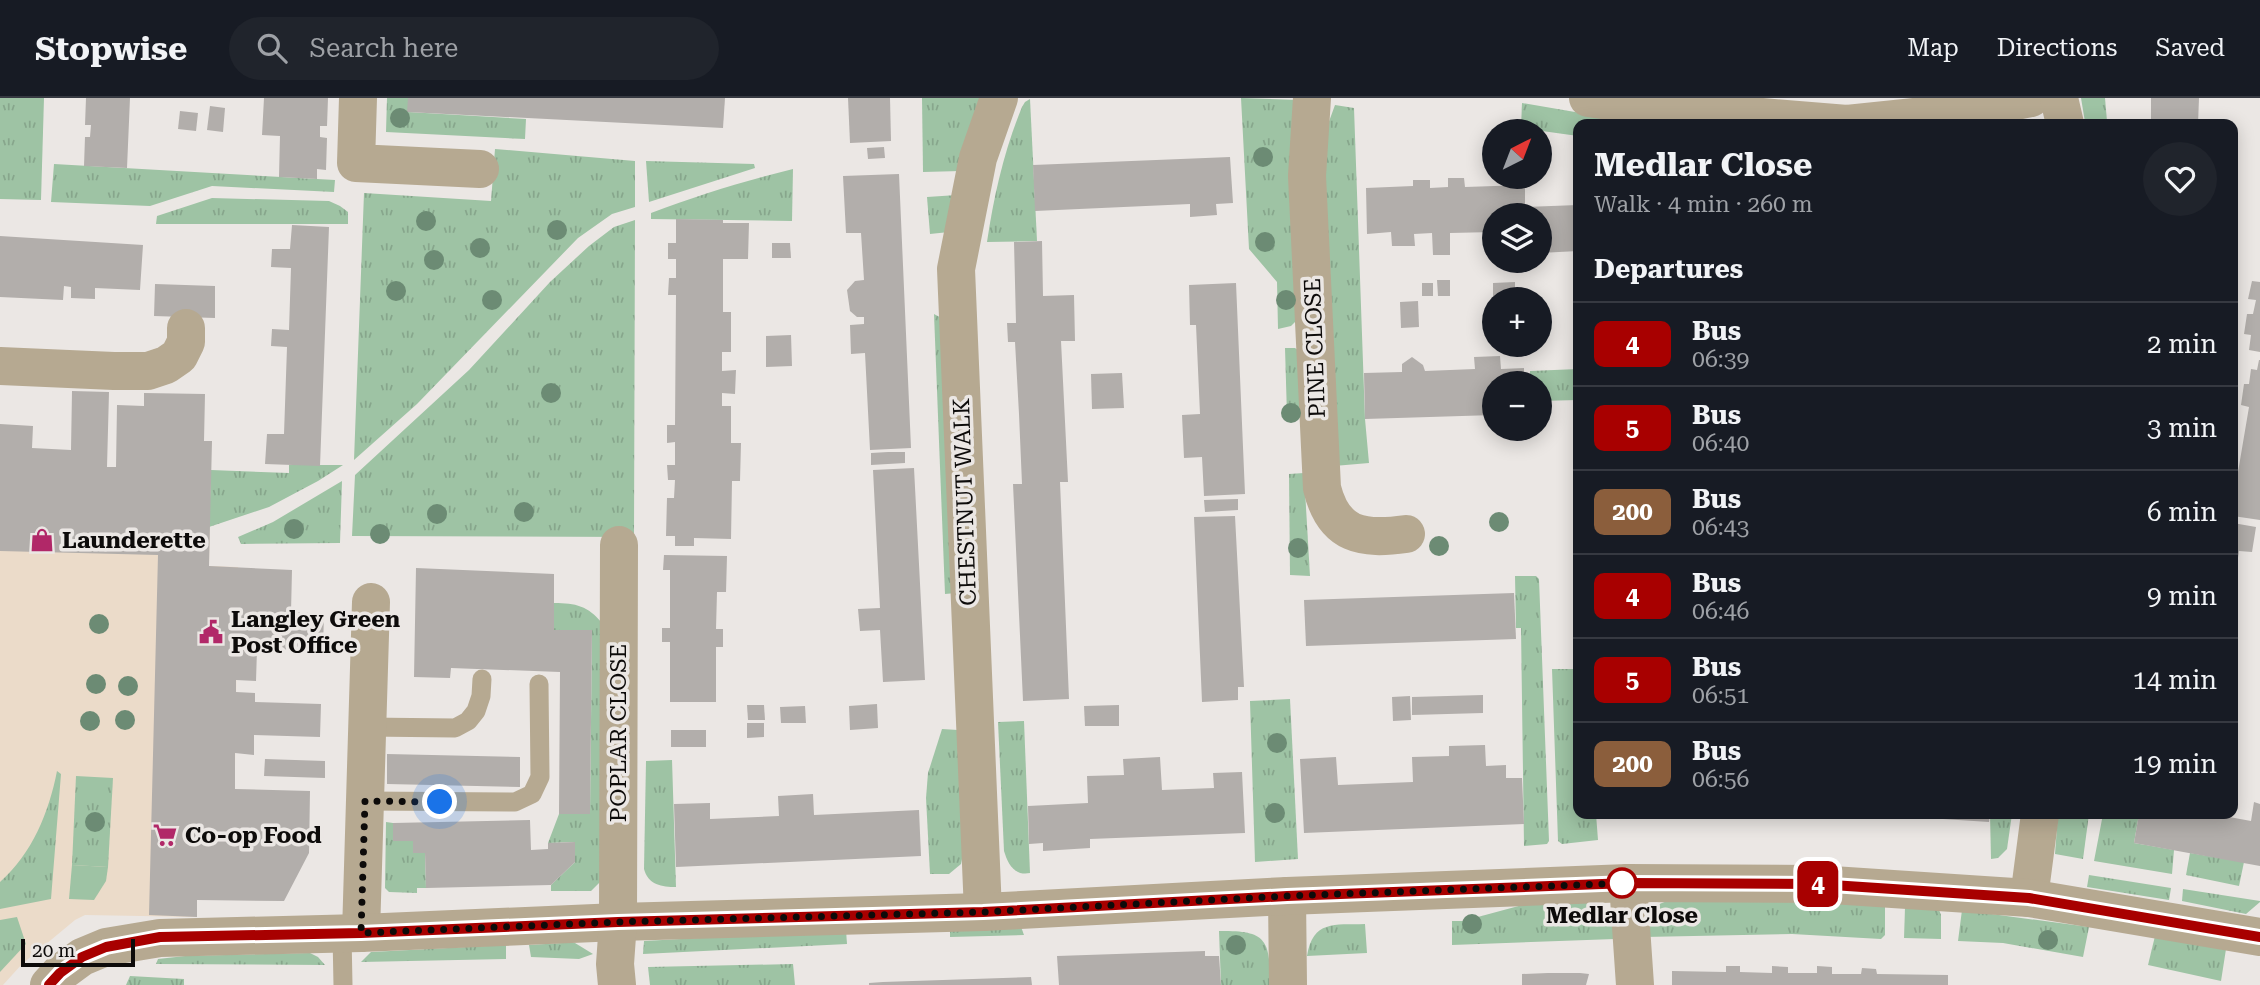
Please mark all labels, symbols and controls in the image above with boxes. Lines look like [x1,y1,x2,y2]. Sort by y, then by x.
search box [229,17,719,80]
text: Stopwise [35,29,187,68]
icon: search [253,29,291,67]
text: Search here [309,33,458,63]
text: Map [1907,34,1959,62]
text: Directions [1997,34,2117,62]
text: Saved [2155,34,2225,62]
north arrow [1482,119,1552,189]
map controls [1482,119,1552,441]
button: heart [2143,142,2217,216]
text: Medlar Close [1594,145,1812,184]
text: Walk · 4 min · 260 m [1594,191,1813,218]
button: layers [1482,203,1552,273]
text: Departures [1594,254,1743,284]
street label: PINE CLOSE [1299,277,1331,419]
button: + [1482,287,1552,357]
text: Bus [1692,316,1741,346]
text: 2 min [2147,329,2217,359]
text: 4 [1626,330,1639,358]
text: 06:39 [1692,346,1749,373]
button: − [1482,371,1552,441]
street label: CHESTNUT WALK [948,398,982,606]
text: Bus [1692,400,1741,430]
text: 3 min [2147,413,2217,443]
text: 5 [1626,414,1639,442]
text: 06:40 [1692,430,1749,457]
text: Bus [1692,484,1741,514]
text: 6 min [2147,497,2217,527]
text: 200 [1612,498,1653,526]
text: 06:43 [1692,514,1749,541]
shop icon: Launderette [28,526,56,554]
place label: Launderette [62,527,206,554]
text: Bus [1692,568,1741,598]
text: 9 min [2147,581,2217,611]
text: 4 [1626,582,1639,610]
text: 06:46 [1692,598,1749,625]
place label: Langley Green Post Office [231,606,401,659]
public building icon: Langley Green Post Office [197,618,225,646]
street label: POPLAR CLOSE [605,644,632,822]
text: Bus [1692,652,1741,682]
text: 14 min [2133,665,2217,695]
text: 5 [1626,666,1639,694]
text: 06:51 [1692,682,1749,709]
text: Bus [1692,736,1741,766]
text: 19 min [2133,749,2217,779]
text: 200 [1612,750,1653,778]
text: 06:56 [1692,766,1749,793]
your location [422,784,457,819]
supermarket icon: Co-op Food [151,821,179,849]
place label: Co-op Food [185,822,322,849]
line badge: 4 [1795,861,1841,907]
marker: Medlar Close [1607,868,1637,898]
text: 4 [1811,870,1825,898]
place label: Medlar Close [1546,902,1698,929]
scale bar [21,936,135,968]
text: 20 m [32,939,75,962]

